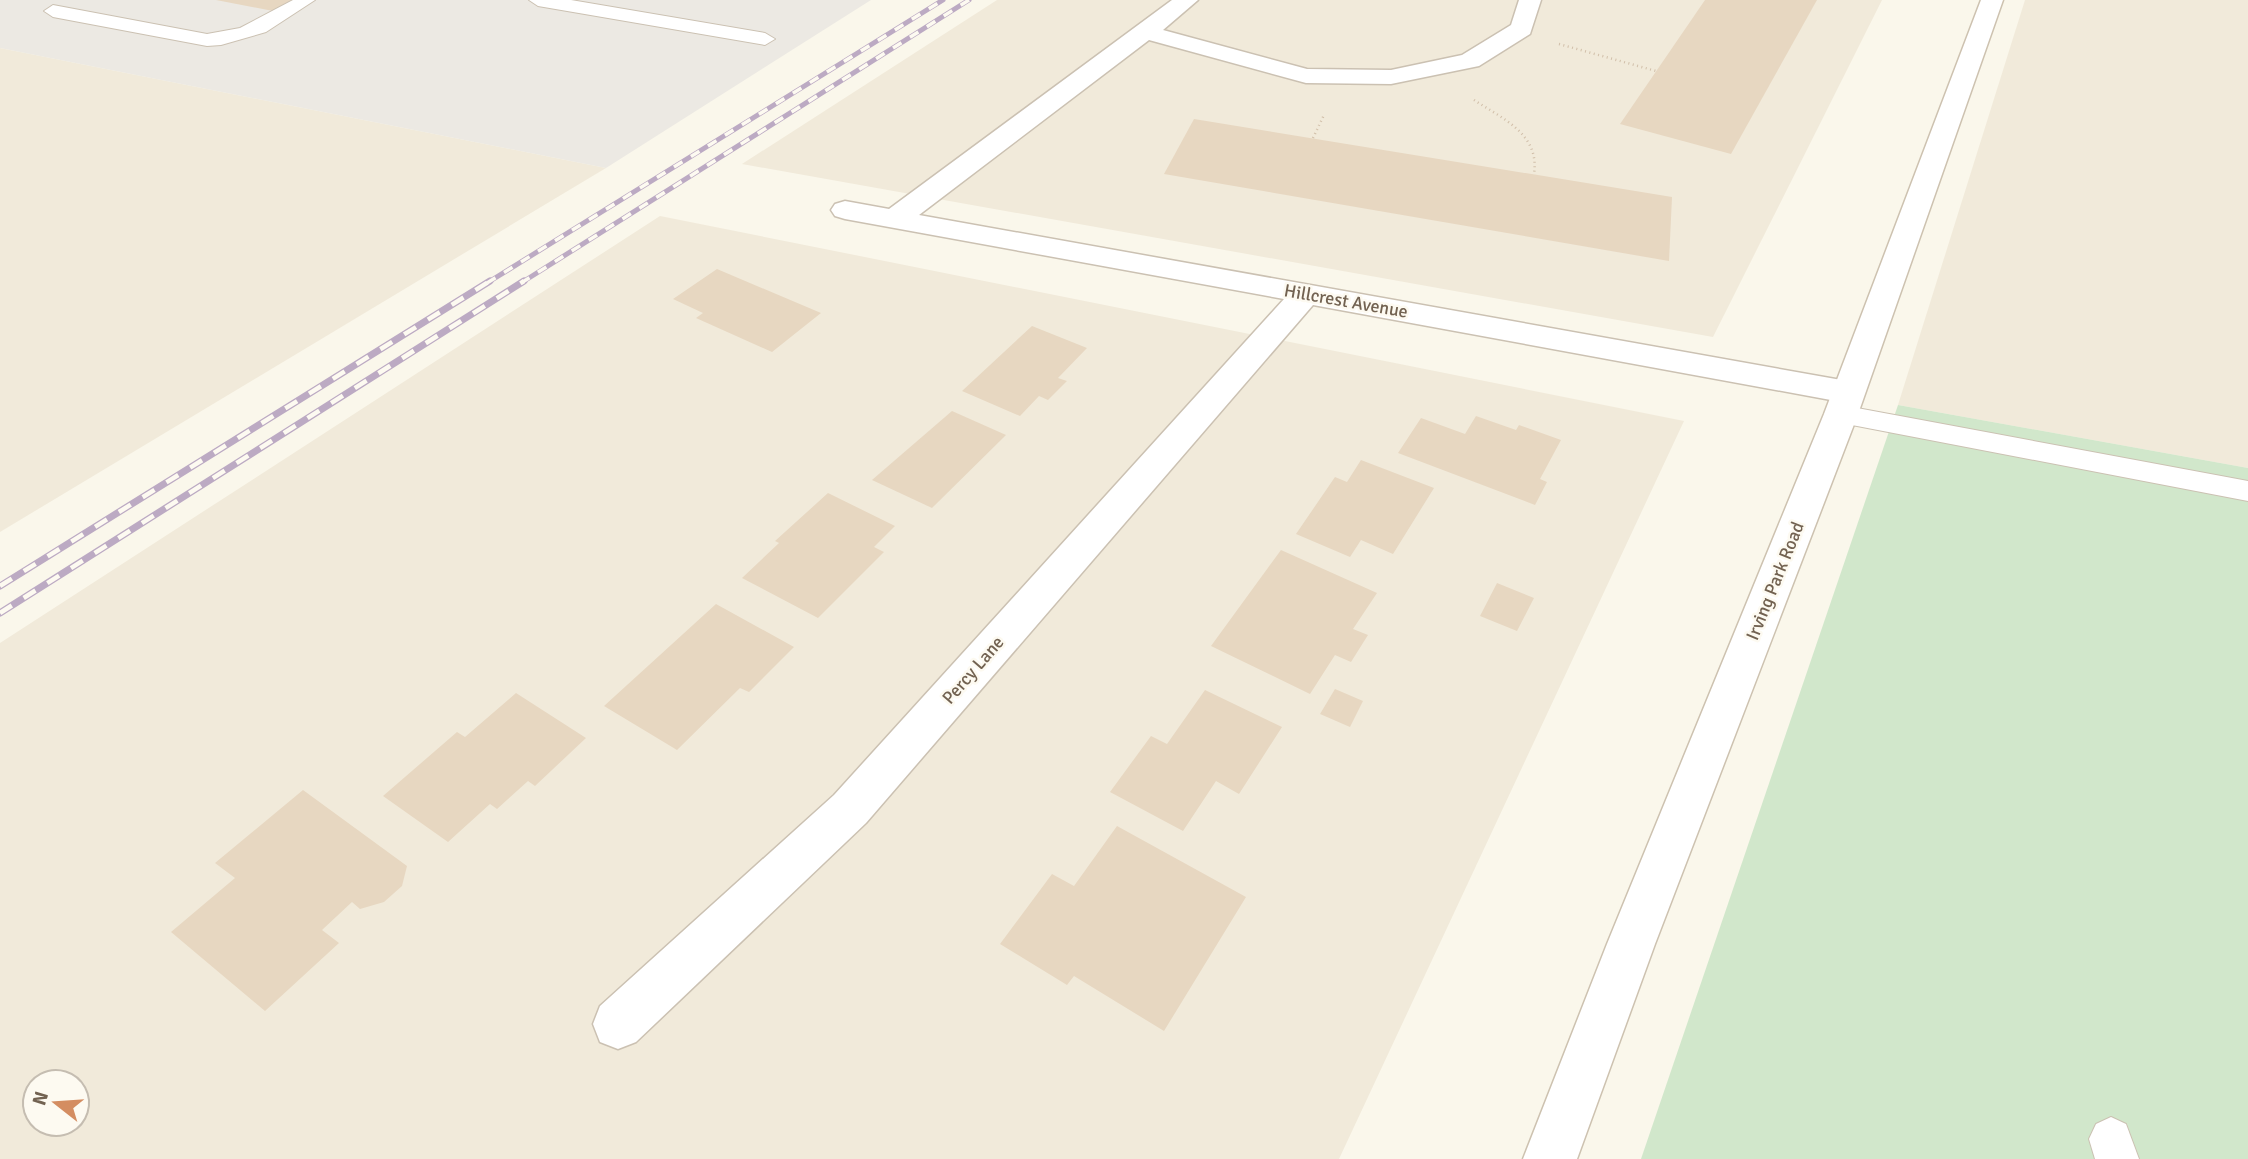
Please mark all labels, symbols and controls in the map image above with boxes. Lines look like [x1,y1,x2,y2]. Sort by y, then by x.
street label: Hillcrest Avenue [1282,279,1410,323]
street label: Irving Park Road [1741,519,1809,643]
street label: Percy Lane [937,631,1009,709]
north arrow [21,1068,91,1138]
text: N [27,1088,54,1108]

